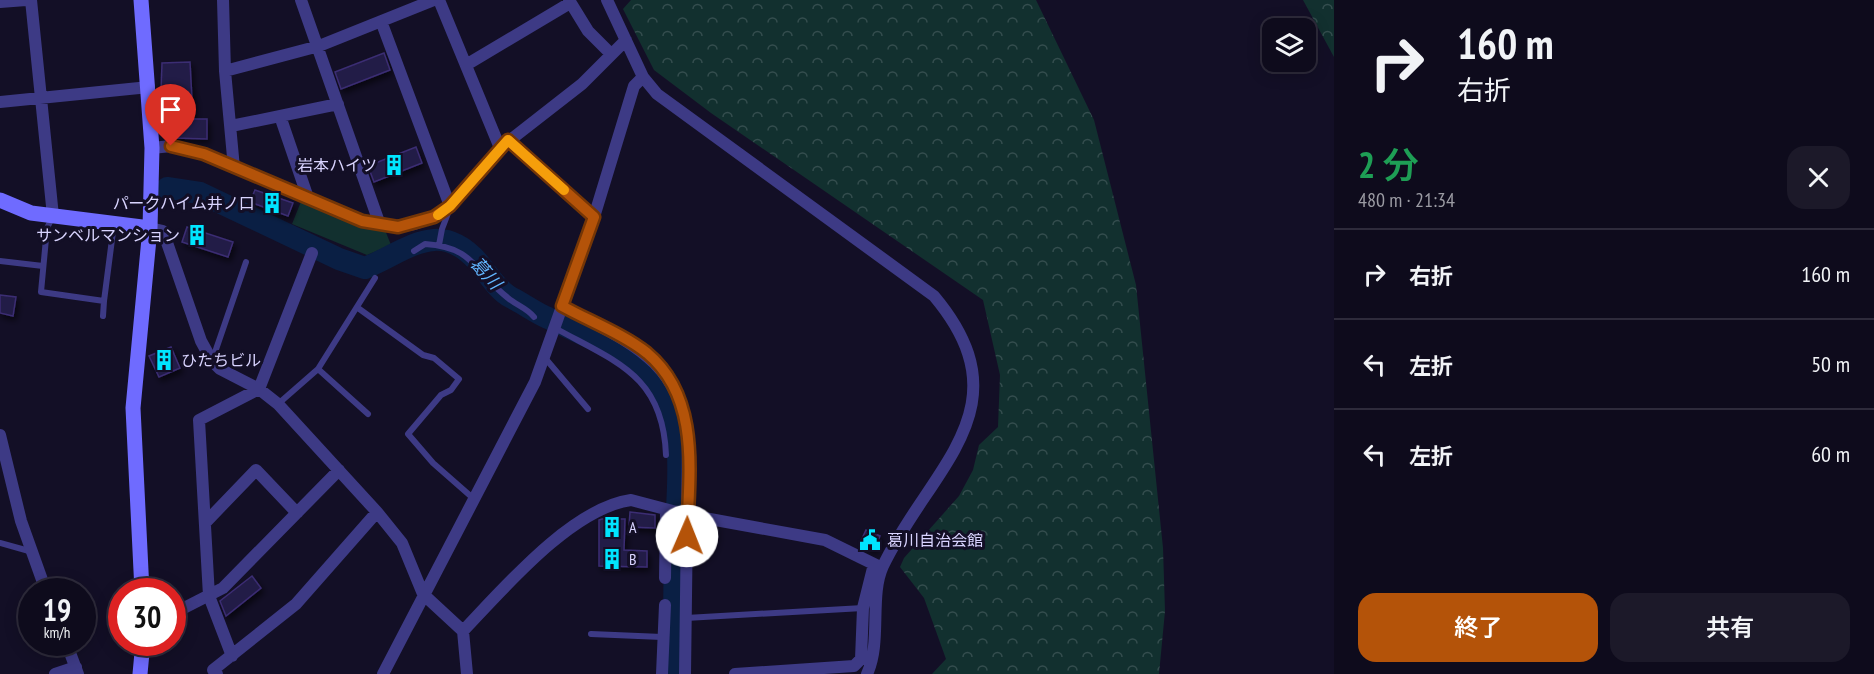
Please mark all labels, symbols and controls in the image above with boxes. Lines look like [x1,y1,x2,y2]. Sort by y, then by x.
text: 160 m [1457,16,1554,71]
map controls [1262,18,1316,72]
button: layers [1262,18,1316,72]
icon: right [1358,24,1436,102]
text: 右折 [1457,73,1511,107]
pin [145,84,196,146]
icon: arrive [154,93,187,126]
text: 2 分 [1358,141,1419,188]
button: close [1787,146,1850,209]
building icon: 岩本ハイツ [382,153,406,177]
place label: 岩本ハイツ [297,155,377,175]
text: 480 m · 21:34 [1358,187,1455,213]
building icon: パークハイム井ノ口 [260,191,284,215]
place label: パークハイム井ノ口 [112,193,255,213]
building icon: サンベルマンション [185,223,209,247]
place label: サンベルマンション [36,225,180,245]
water label: 葛川 [465,252,508,296]
icon: right [1358,258,1391,291]
text: 160 m [1801,260,1850,288]
text: 右折 [1409,262,1453,290]
building icon: ひたちビル [152,348,176,372]
icon: left [1358,348,1391,381]
place label: ひたちビル [181,350,261,370]
text: 50 m [1811,350,1850,378]
text: 左折 [1409,352,1453,380]
icon: left [1358,438,1391,471]
text: 60 m [1811,440,1850,468]
text: 左折 [1409,442,1453,470]
position arrow [655,504,719,568]
building icon: A [600,515,624,539]
place label: A [629,517,637,537]
public building icon: 葛川自治会館 [858,528,882,552]
place label: 葛川自治会館 [887,530,983,550]
building icon: B [600,547,624,571]
place label: B [629,549,637,569]
speed limit sign: 30 [108,578,186,656]
text: 19 [43,590,71,629]
button: 終了 [1358,593,1598,662]
button: 共有 [1610,593,1850,662]
text: km/h [44,623,70,642]

